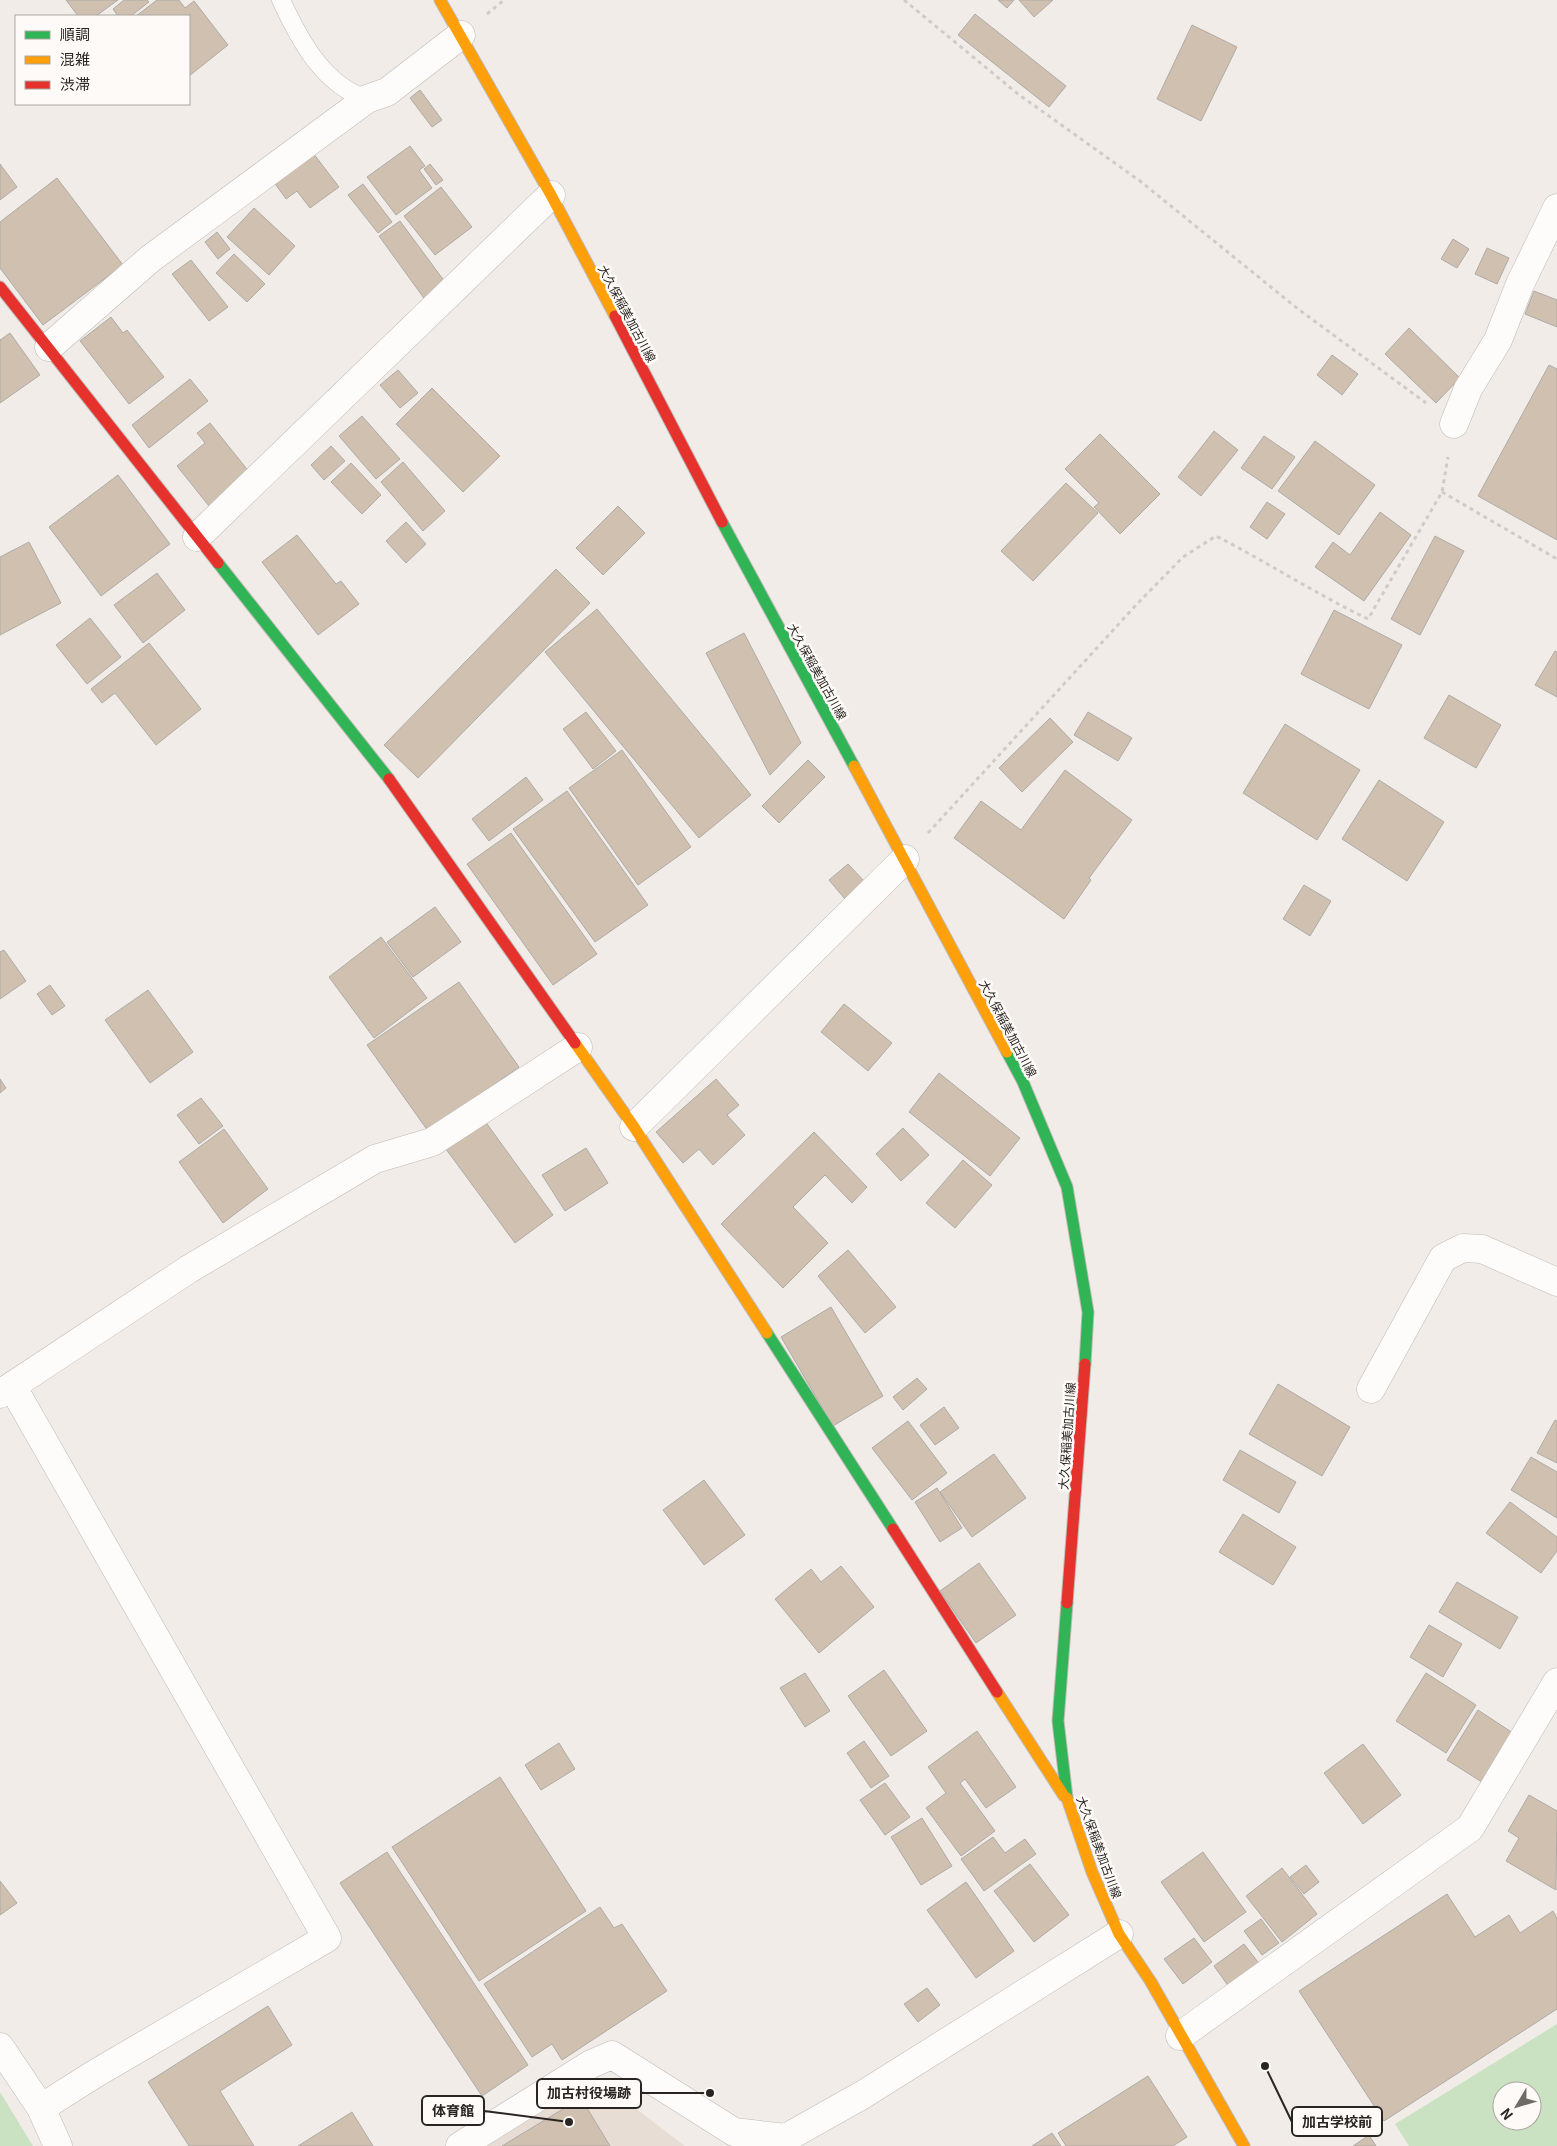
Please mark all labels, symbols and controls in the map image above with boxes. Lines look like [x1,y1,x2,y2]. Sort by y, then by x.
legend [15,15,190,105]
text: 順調 [60,23,90,44]
text: 混雑 [60,48,90,69]
text: 渋滞 [60,73,90,94]
street label: 大久保稲美加古川線 [595,261,661,365]
street label: 大久保稲美加古川線 [784,620,852,722]
street label: 大久保稲美加古川線 [976,976,1042,1080]
street label: 大久保稲美加古川線 [1054,1382,1078,1490]
street label: 大久保稲美加古川線 [1074,1793,1126,1901]
callout: 加古村役場跡 [537,2079,641,2108]
north arrow [1492,2081,1542,2131]
text: 加古村役場跡 [547,2082,631,2102]
callout: 体育館 [422,2096,484,2125]
text: 体育館 [432,2100,474,2120]
text: N [1495,2104,1517,2125]
callout: 加古学校前 [1292,2107,1382,2136]
text: 加古学校前 [1302,2111,1372,2131]

